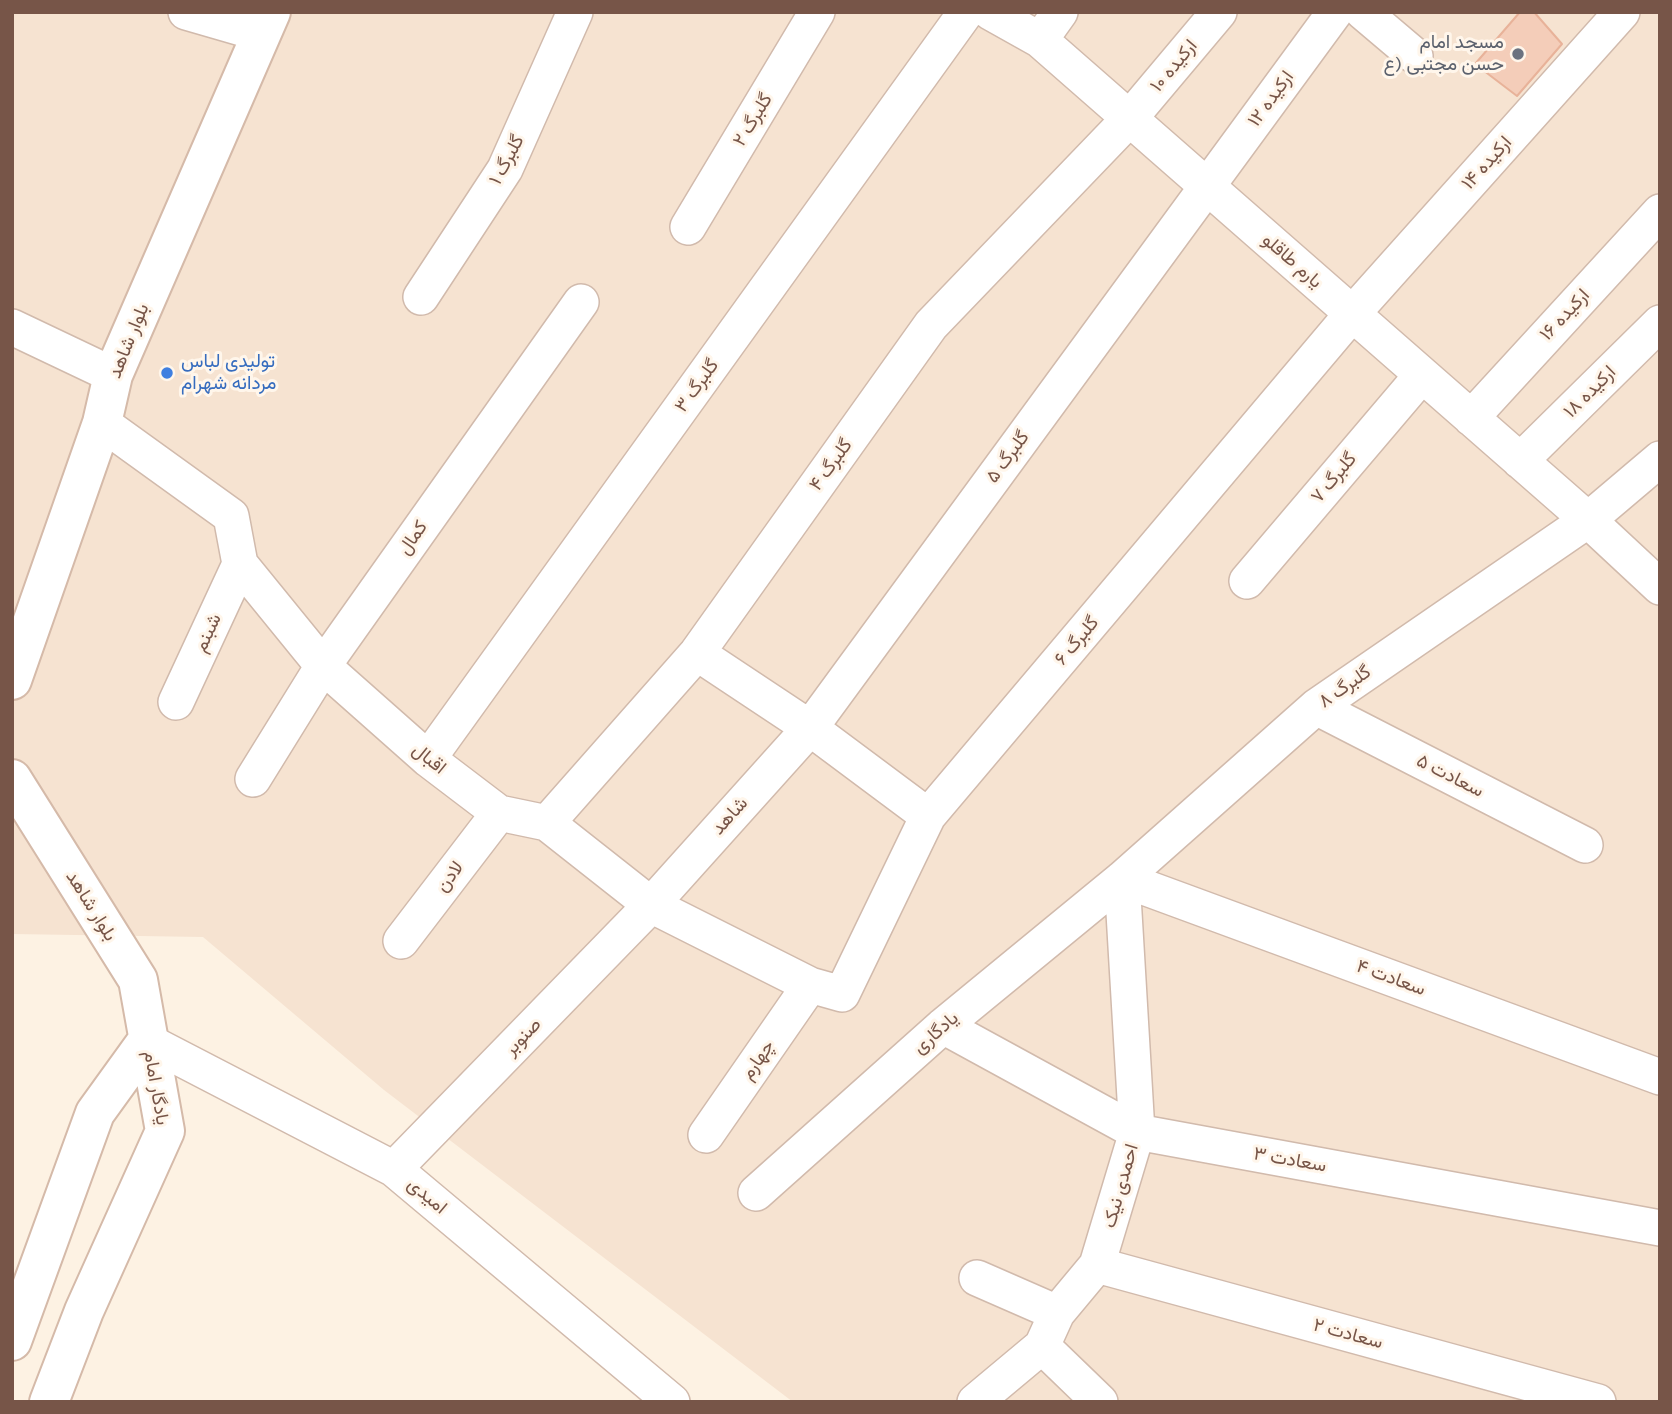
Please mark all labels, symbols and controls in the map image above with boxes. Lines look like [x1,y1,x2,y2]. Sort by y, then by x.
place label: مسجد امام حسن مجتبی (ع [1383,32,1504,76]
street label: ارکیده ۱۰ [1146,35,1202,97]
marker: مسجد امام حسن مجتبی (ع [1510,46,1526,62]
street label: ارکیده ۱۲ [1243,67,1299,131]
street label: گلبرگ ۲ [728,89,778,151]
street label: گلبرگ ۱ [484,131,530,189]
street label: ارکیده ۱۴ [1457,131,1517,195]
street label: یارم طاقلو [1257,229,1327,293]
street label: ارکیده ۱۶ [1535,284,1595,346]
street label: بلوار شاهد [104,300,154,382]
place label: تولیدی لباس مردانه شهرام [181,351,276,395]
street label: گلبرگ ۳ [670,355,724,417]
street label: ارکیده ۱۸ [1559,361,1621,423]
marker: تولیدی لباس مردانه شهرام [159,365,175,381]
street label: گلبرگ ۵ [981,426,1035,488]
street label: گلبرگ ۴ [805,435,857,495]
street label: گلبرگ ۷ [1306,448,1362,508]
street label: کمال [393,517,433,559]
street label: شبنم [189,610,227,656]
street label: گلبرگ ۶ [1050,612,1104,670]
street label: گلبرگ ۸ [1314,661,1376,713]
street label: اقبال [408,739,450,779]
street label: سعادت ۵ [1413,749,1487,803]
street label: شاهد [707,792,753,840]
street label: لادن [431,857,469,897]
street label: بلوار شاهد [60,867,122,945]
street label: سعادت ۴ [1353,955,1429,1001]
street label: یادگاری [908,1007,964,1059]
street label: صنوبر [500,1013,546,1061]
street label: چهارم [736,1036,780,1084]
street label: یادگار امام [138,1049,174,1127]
street label: احمدی نیک [1098,1141,1144,1231]
street label: سعادت ۳ [1252,1142,1328,1178]
street label: امیدی [402,1173,452,1219]
street label: سعادت ۲ [1311,1314,1385,1354]

